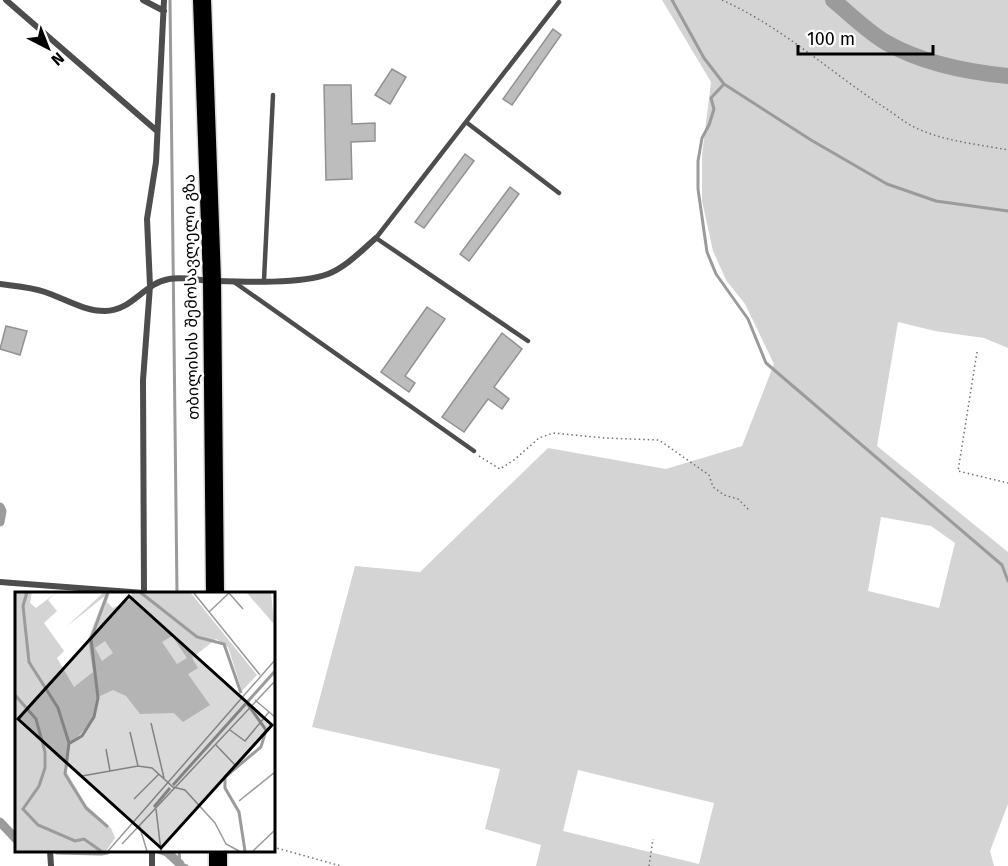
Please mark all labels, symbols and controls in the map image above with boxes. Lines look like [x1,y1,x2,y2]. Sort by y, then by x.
north arrow [18,18,78,78]
scale bar [798,18,933,56]
text: 100 m [807,28,855,50]
text: N [47,48,68,69]
street label: თბილისის შემოსავლელი გზა [179,174,204,420]
inset map [15,592,274,851]

